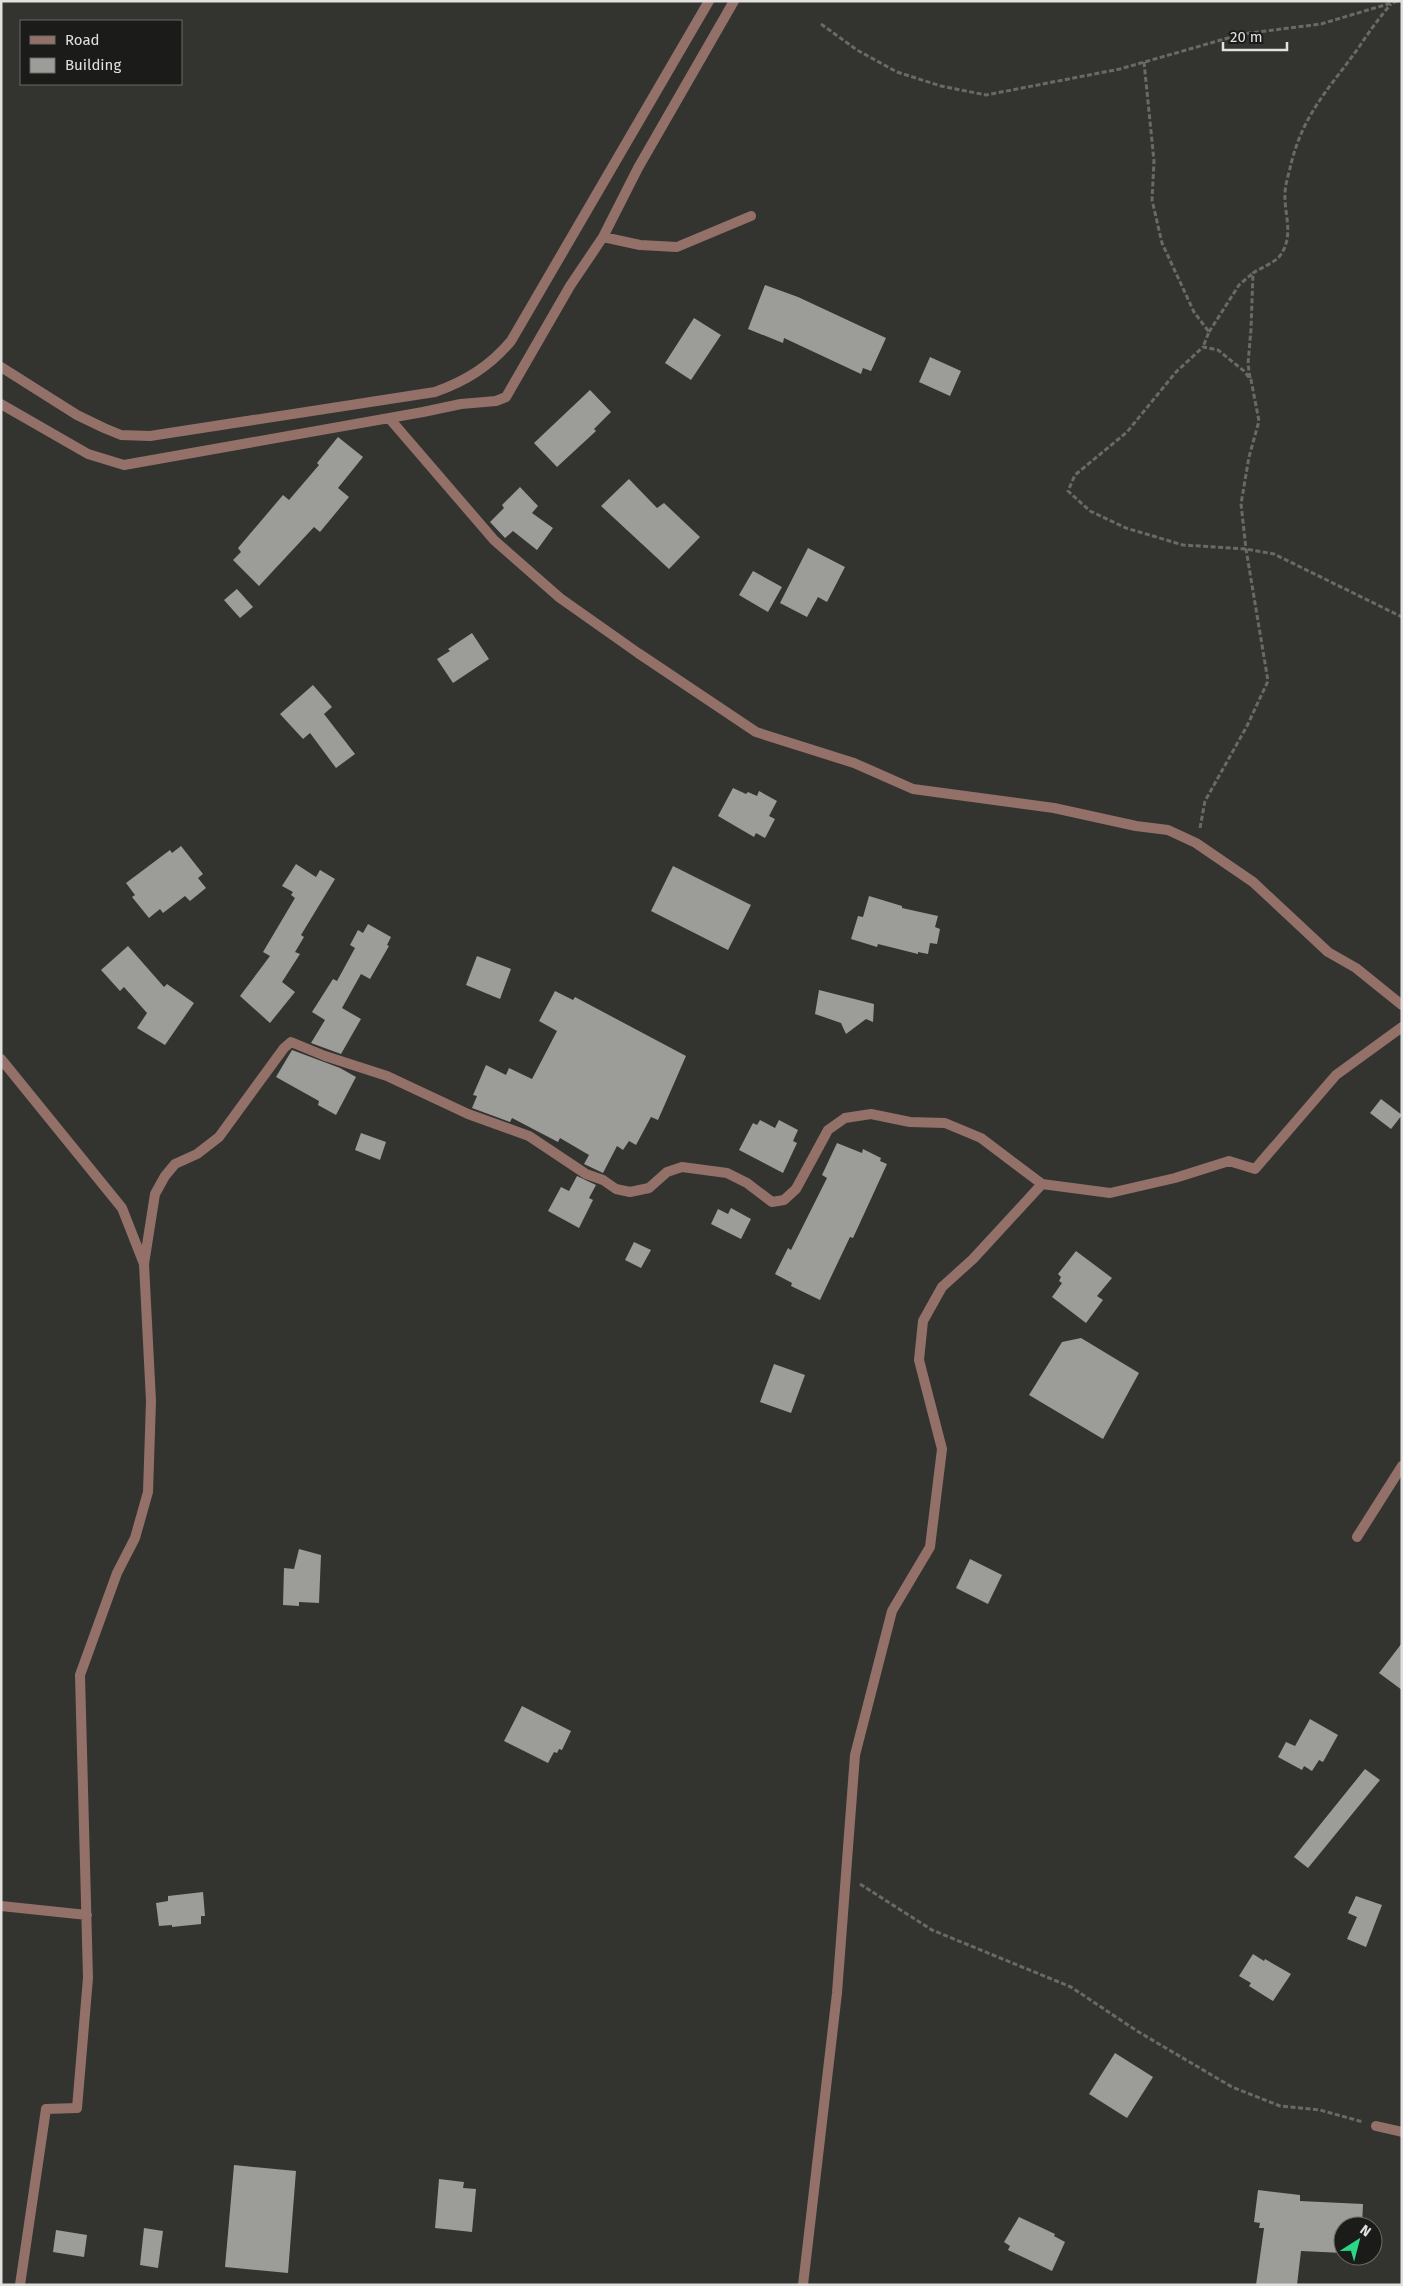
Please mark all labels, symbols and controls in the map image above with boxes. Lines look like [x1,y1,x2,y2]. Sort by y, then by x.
legend [20,20,182,85]
scale bar [1223,20,1287,52]
text: 20 m [1230,28,1263,46]
text: Road [65,31,100,49]
text: Building [65,56,121,74]
north arrow [1333,2216,1383,2266]
text: N [1357,2221,1374,2240]

